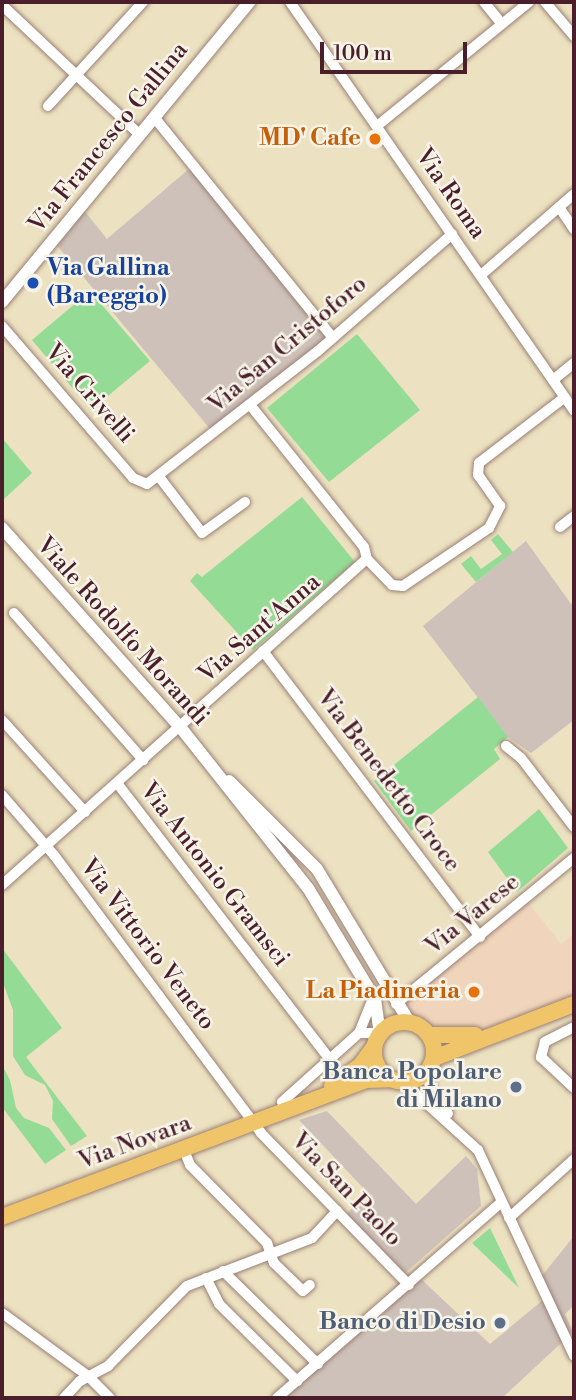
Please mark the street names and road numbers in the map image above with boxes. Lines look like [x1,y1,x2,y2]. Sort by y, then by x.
street label: Via Francesco Gallina [23,37,195,239]
street label: Via Roma [408,143,492,245]
street label: Via San Cristoforo [203,270,373,420]
street label: Via Crivelli [38,339,140,449]
street label: Viale Rodolfo Morandi [30,532,214,732]
street label: Via Sant'Anna [193,568,327,690]
street label: Via Benedetto Croce [310,684,466,878]
street label: Via Antonio Gramsci [133,777,295,973]
street label: Via Vittorio Veneto [73,854,221,1036]
street label: Via Varese [420,868,526,962]
street label: Via Novara [75,1109,195,1177]
street label: Via San Paolo [284,1127,408,1253]

